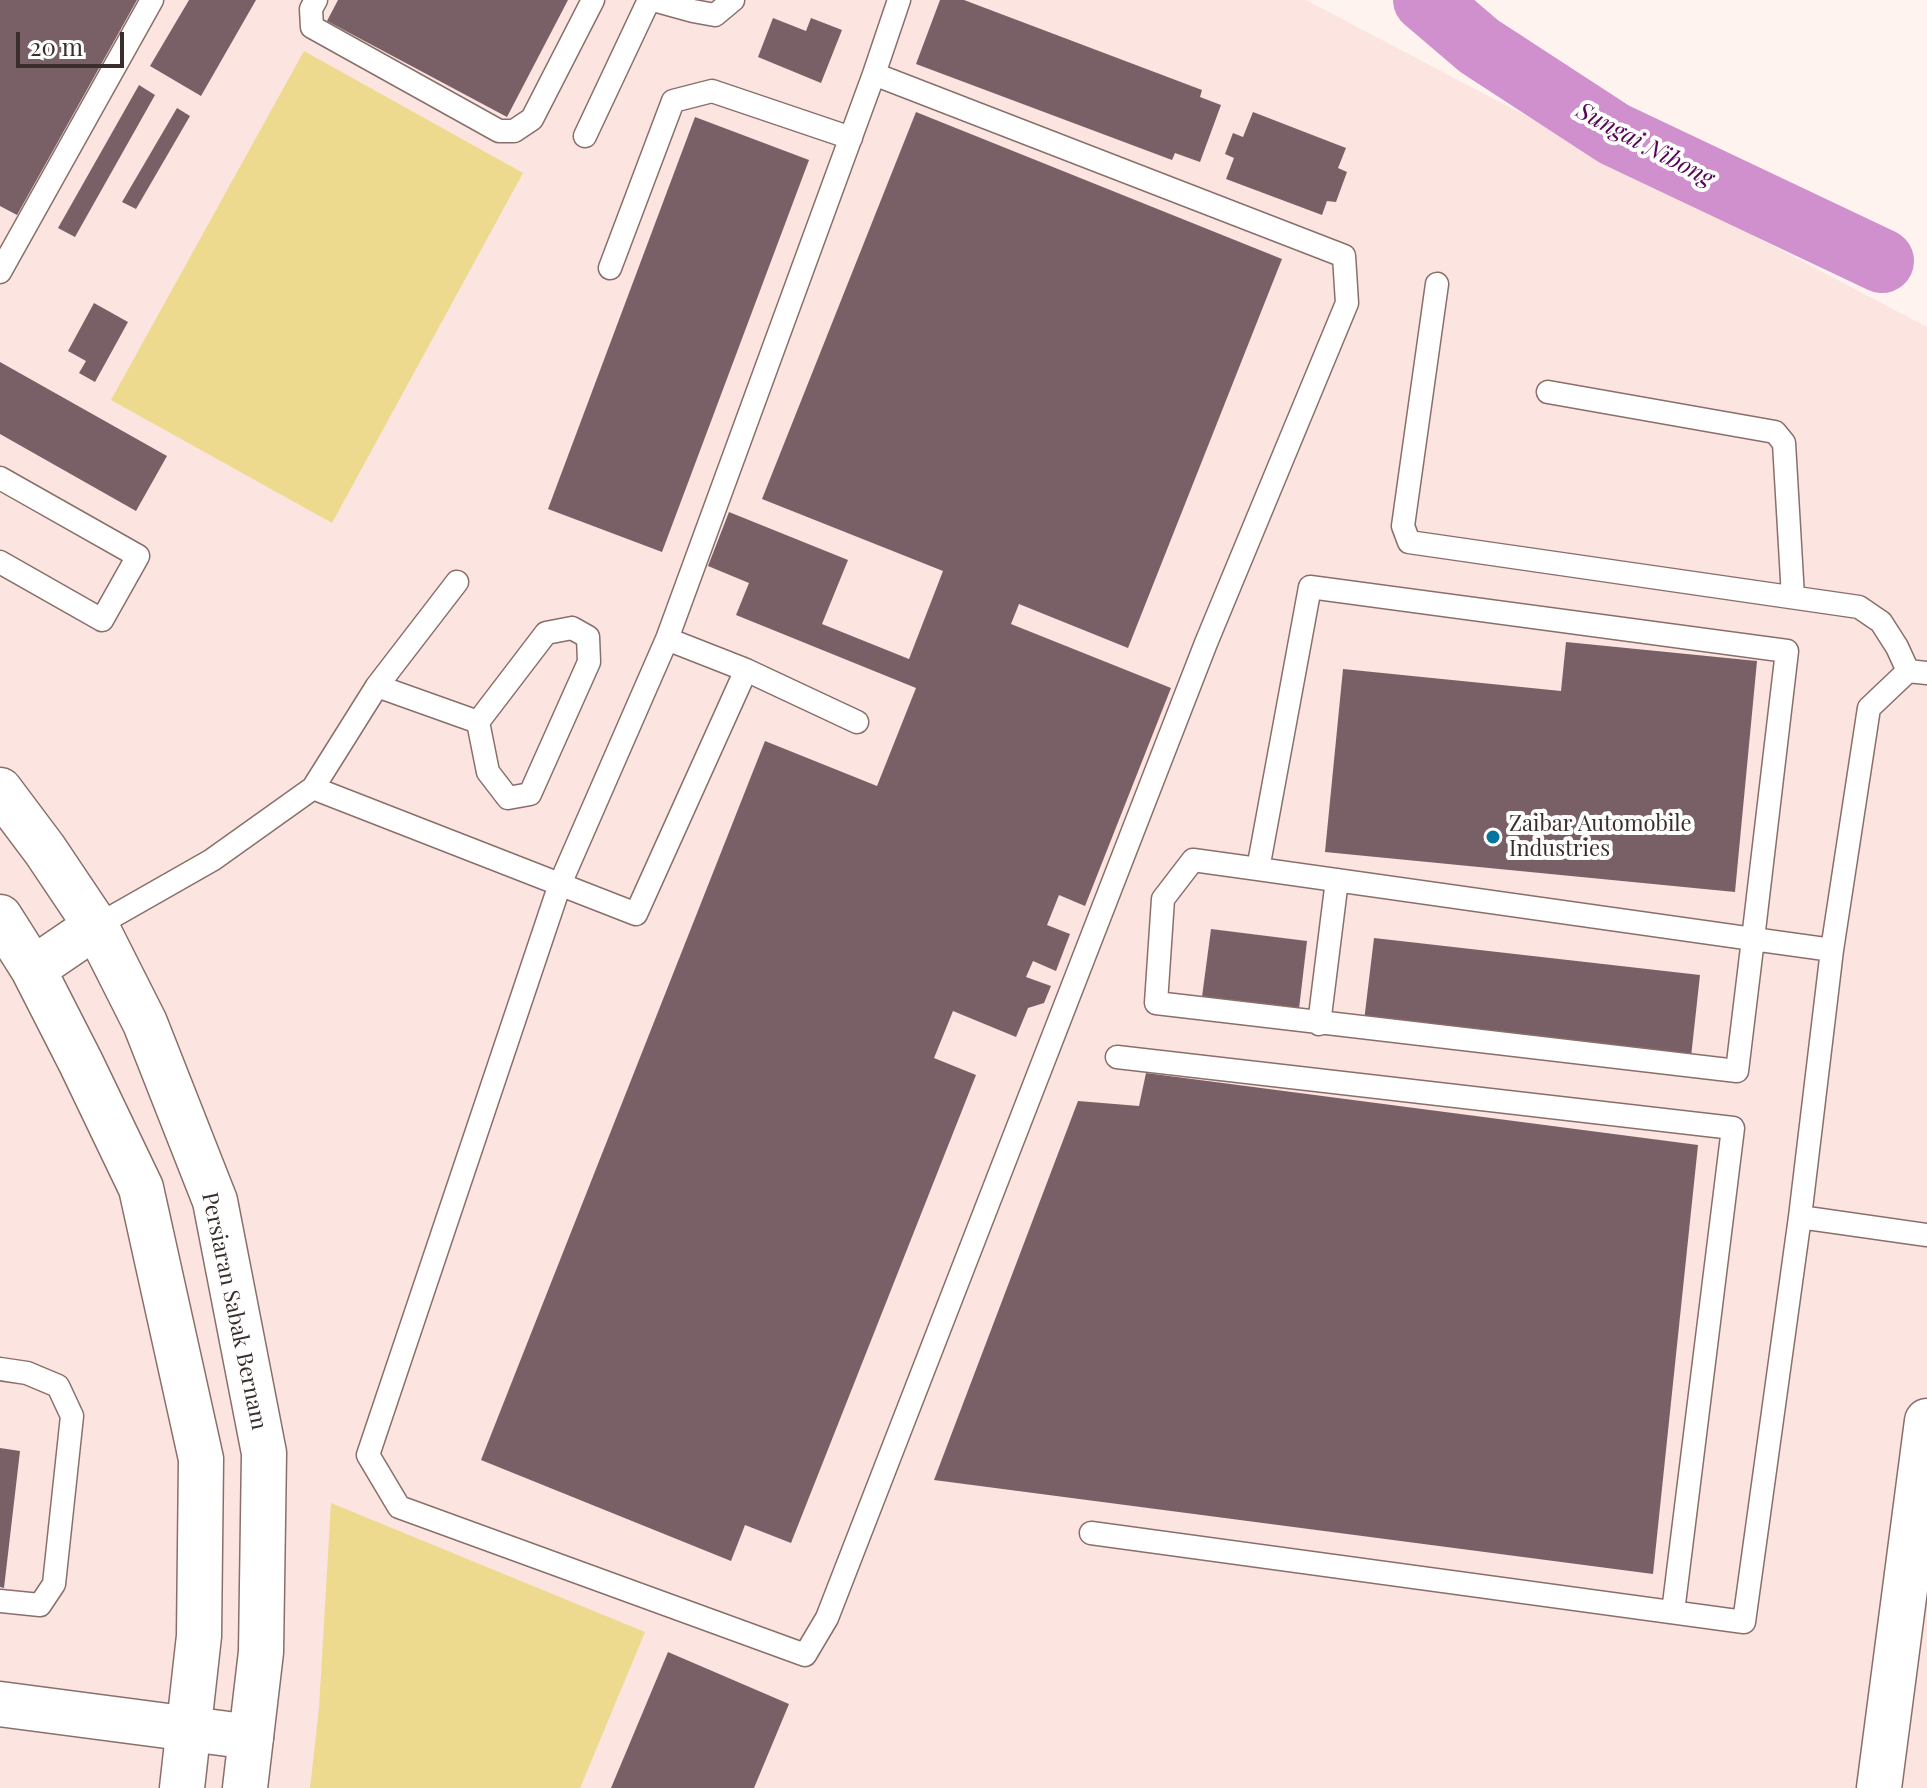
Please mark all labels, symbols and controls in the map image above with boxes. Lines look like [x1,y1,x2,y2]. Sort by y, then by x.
scale bar [20,16,128,66]
text: 20 m [30,30,83,62]
water label: Sungai Nibong [1571,97,1719,193]
place label: Zaibar Automobile Industries [1509,811,1692,862]
marker: Zaibar Automobile Industries [1484,828,1502,846]
street label: Persiaran Sabak Bernam [196,1190,272,1432]

